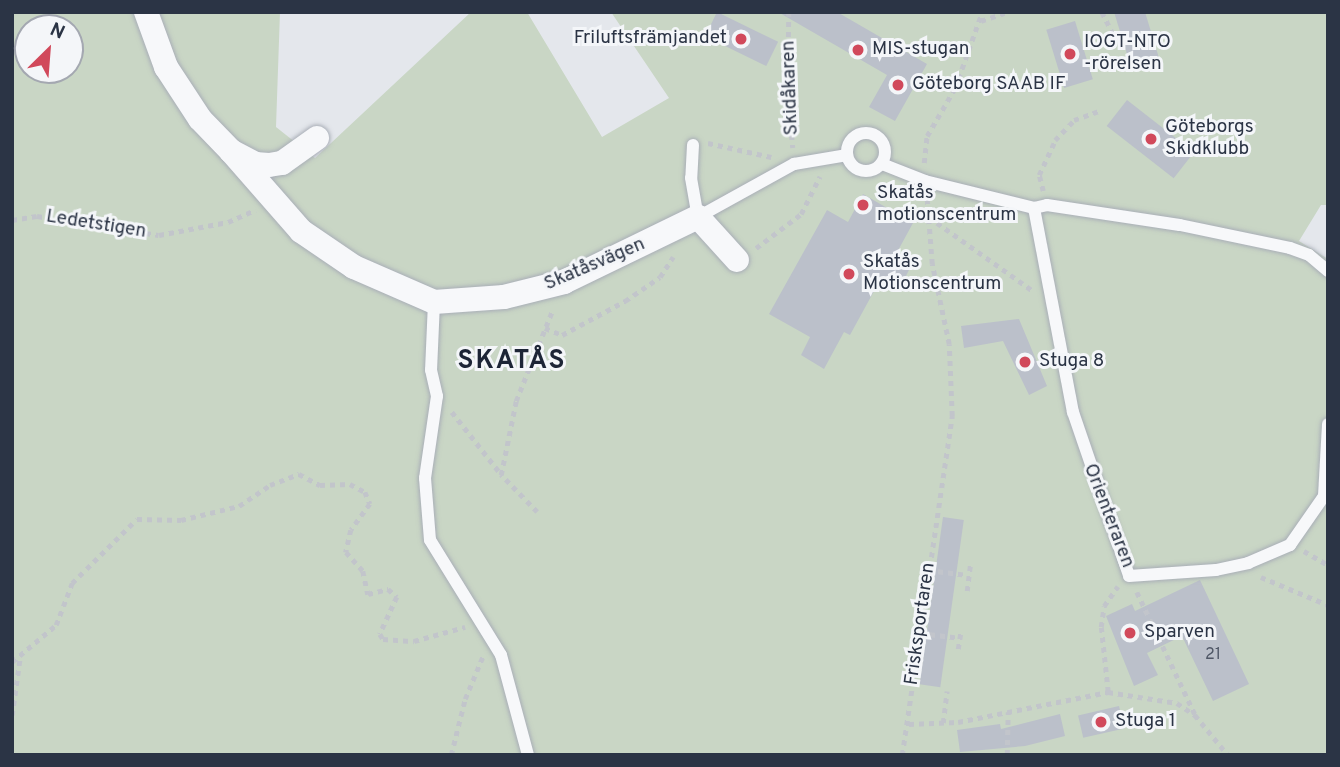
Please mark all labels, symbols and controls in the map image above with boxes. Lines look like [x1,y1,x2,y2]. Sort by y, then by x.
north arrow [14,14,84,84]
text: N [46,18,68,46]
place label: Friluftsfrämjandet [574,28,727,50]
marker: Friluftsfrämjandet [733,31,749,47]
place label: IOGT-NTO -rörelsen [1084,32,1171,76]
place label: MIS-stugan [872,39,969,61]
street label: Skidåkaren [778,40,804,136]
marker: MIS-stugan [850,42,866,58]
marker: IOGT-NTO -rörelsen [1062,46,1078,62]
place label: Göteborg SAAB IF [912,74,1066,96]
marker: Göteborg SAAB IF [890,77,906,93]
place label: Göteborgs Skidklubb [1165,117,1254,161]
marker: Göteborgs Skidklubb [1143,131,1159,147]
place label: Skatås motionscentrum [877,183,1016,227]
marker: Skatås motionscentrum [855,197,871,213]
street label: Ledetstigen [44,206,148,244]
street label: Skatåsvägen [541,234,649,296]
place label: Skatås Motionscentrum [863,252,1001,296]
marker: Skatås Motionscentrum [841,266,857,282]
district label: SKATÅS [458,346,566,378]
place label: Stuga 8 [1039,351,1104,373]
marker: Stuga 8 [1017,354,1033,370]
street label: Orienteraren [1078,461,1138,571]
street label: Frisksportaren [901,561,941,687]
place label: Sparven [1144,622,1215,644]
marker: Sparven [1122,625,1138,641]
house number: 21 [1205,645,1221,665]
place label: Stuga 1 [1115,711,1176,733]
marker: Stuga 1 [1093,714,1109,730]

